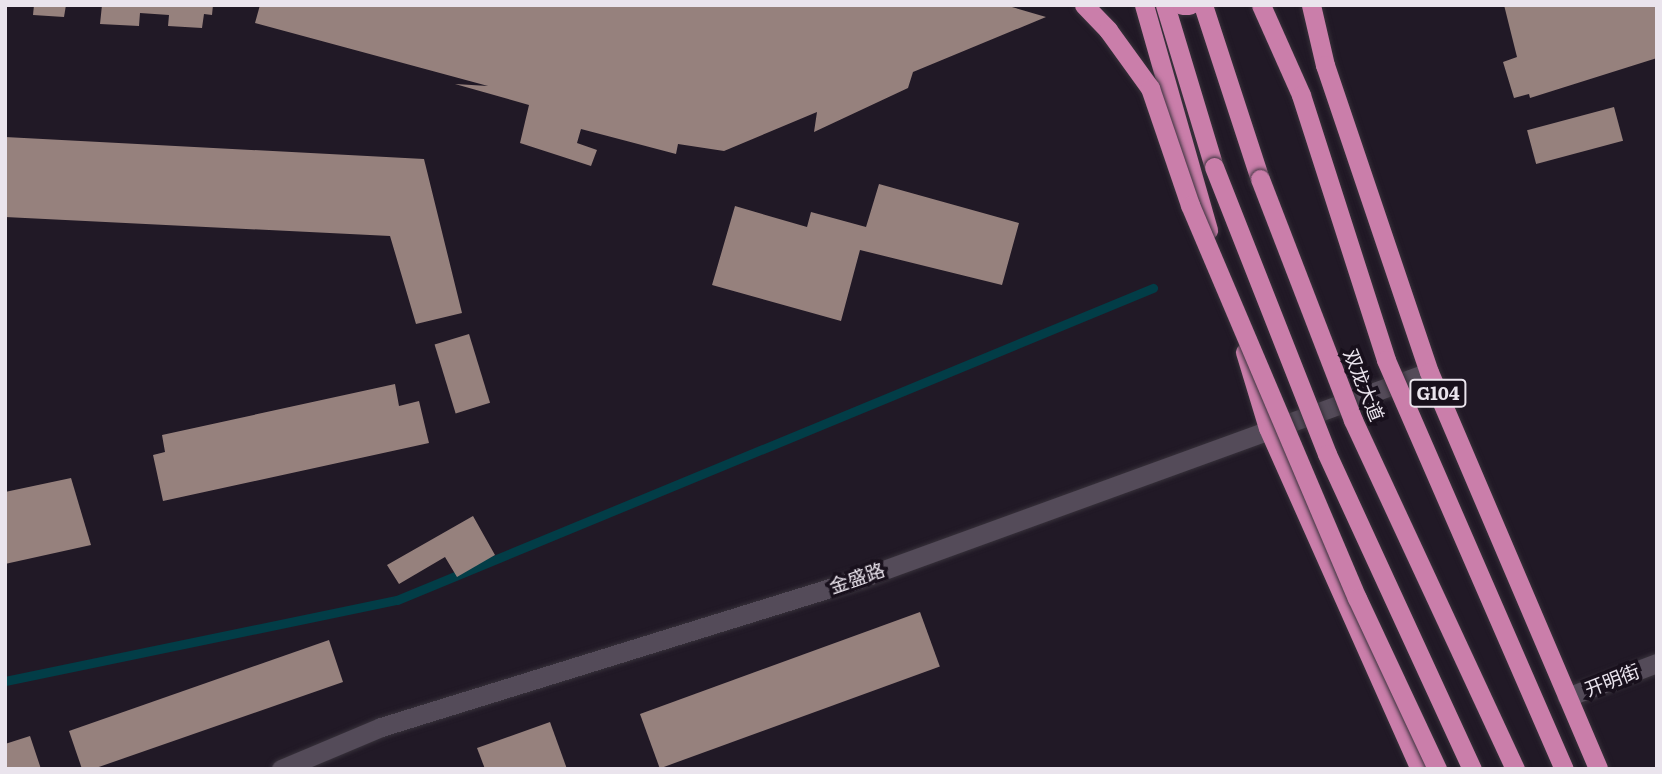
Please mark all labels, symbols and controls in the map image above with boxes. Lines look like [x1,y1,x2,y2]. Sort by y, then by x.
street label: 双龙大道 [1339,345,1389,425]
road number: G104 [1408,379,1468,408]
street label: 金盛路 [826,558,888,598]
street label: 开明街 [1581,659,1643,701]

